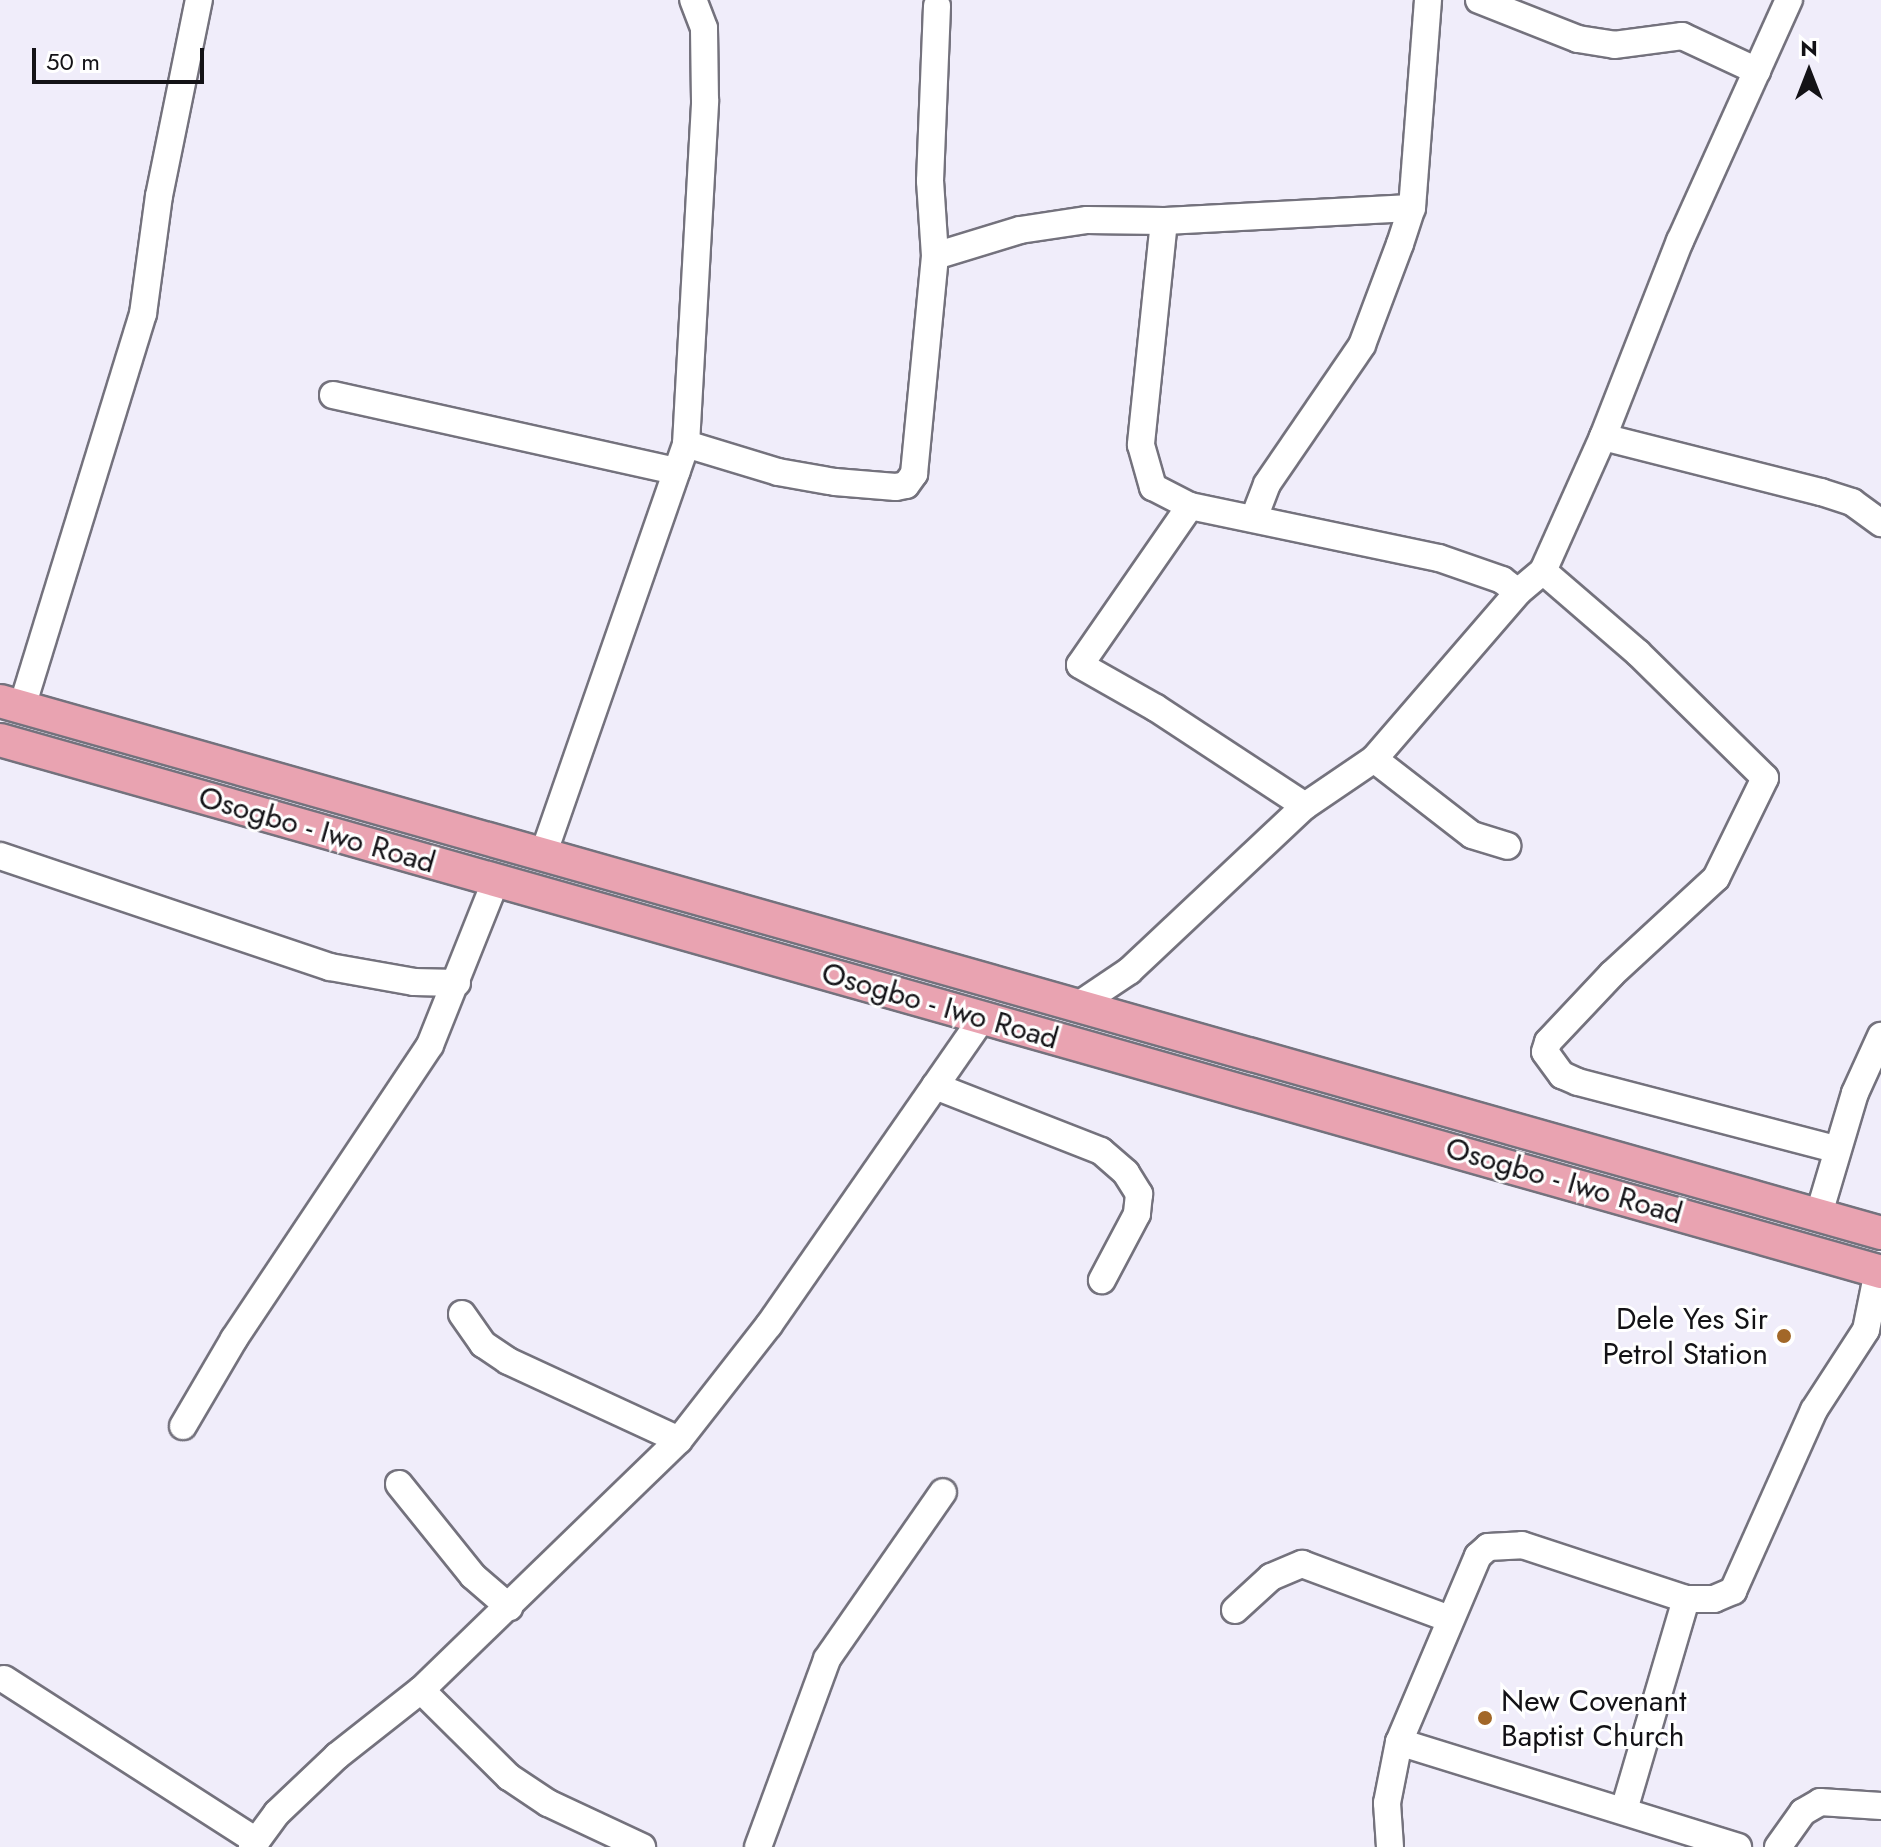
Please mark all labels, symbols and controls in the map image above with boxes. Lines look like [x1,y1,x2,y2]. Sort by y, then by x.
scale bar [36,32,208,82]
north arrow [1769,32,1849,112]
text: N [1800,32,1818,64]
text: 50 m [46,44,100,79]
street label: Osogbo - Iwo Road [195,779,439,881]
street label: Osogbo - Iwo Road [818,955,1062,1057]
street label: Osogbo - Iwo Road [1442,1130,1686,1232]
place label: Dele Yes Sir Petrol Station [1602,1301,1768,1372]
marker: Dele Yes Sir Petrol Station [1775,1327,1793,1345]
place label: New Covenant Baptist Church [1501,1683,1686,1754]
marker: New Covenant Baptist Church [1476,1709,1494,1727]

